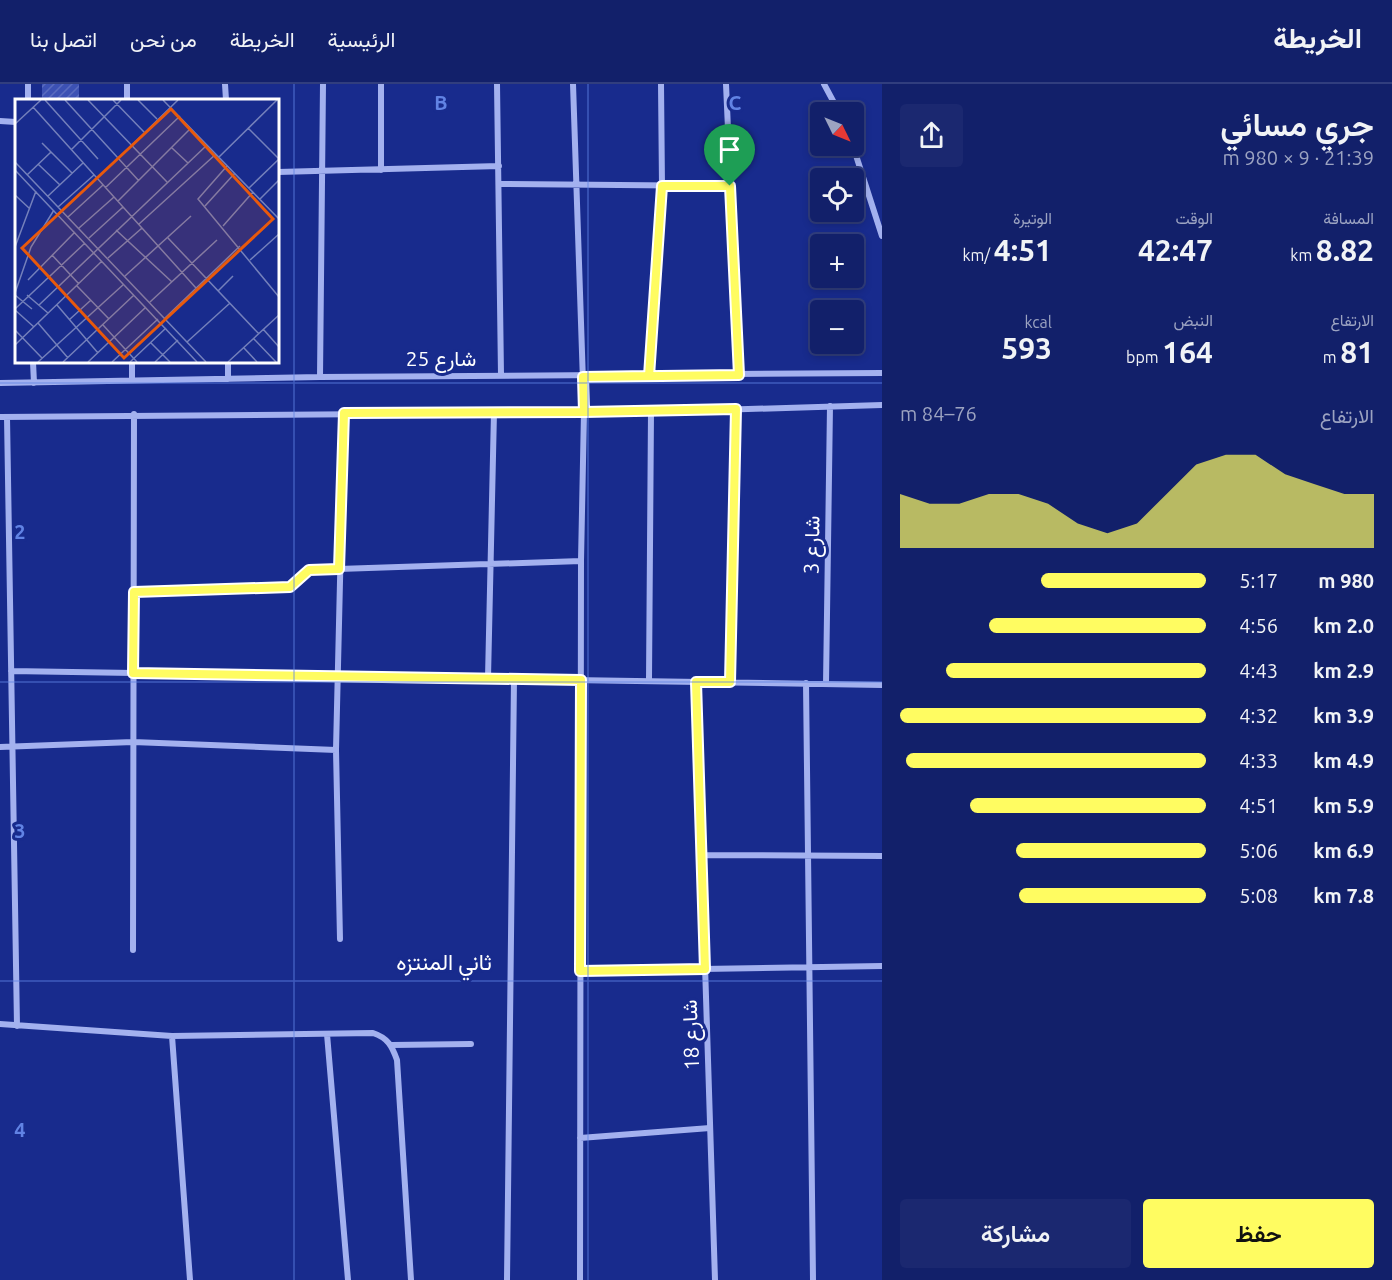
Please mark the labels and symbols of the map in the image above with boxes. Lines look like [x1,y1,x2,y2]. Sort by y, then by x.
text: B [434,91,448,114]
text: C [729,91,742,114]
inset map [15,99,279,363]
north arrow [810,102,864,156]
pin [704,124,755,186]
street label: شارع 25 [406,346,476,373]
street label: شارع 3 [798,515,827,575]
text: 2 [14,520,26,543]
text: 3 [14,819,26,842]
district label: ثاني المنتزه [396,949,492,981]
street label: شارع 18 [677,999,706,1071]
text: 4 [14,1118,26,1141]

